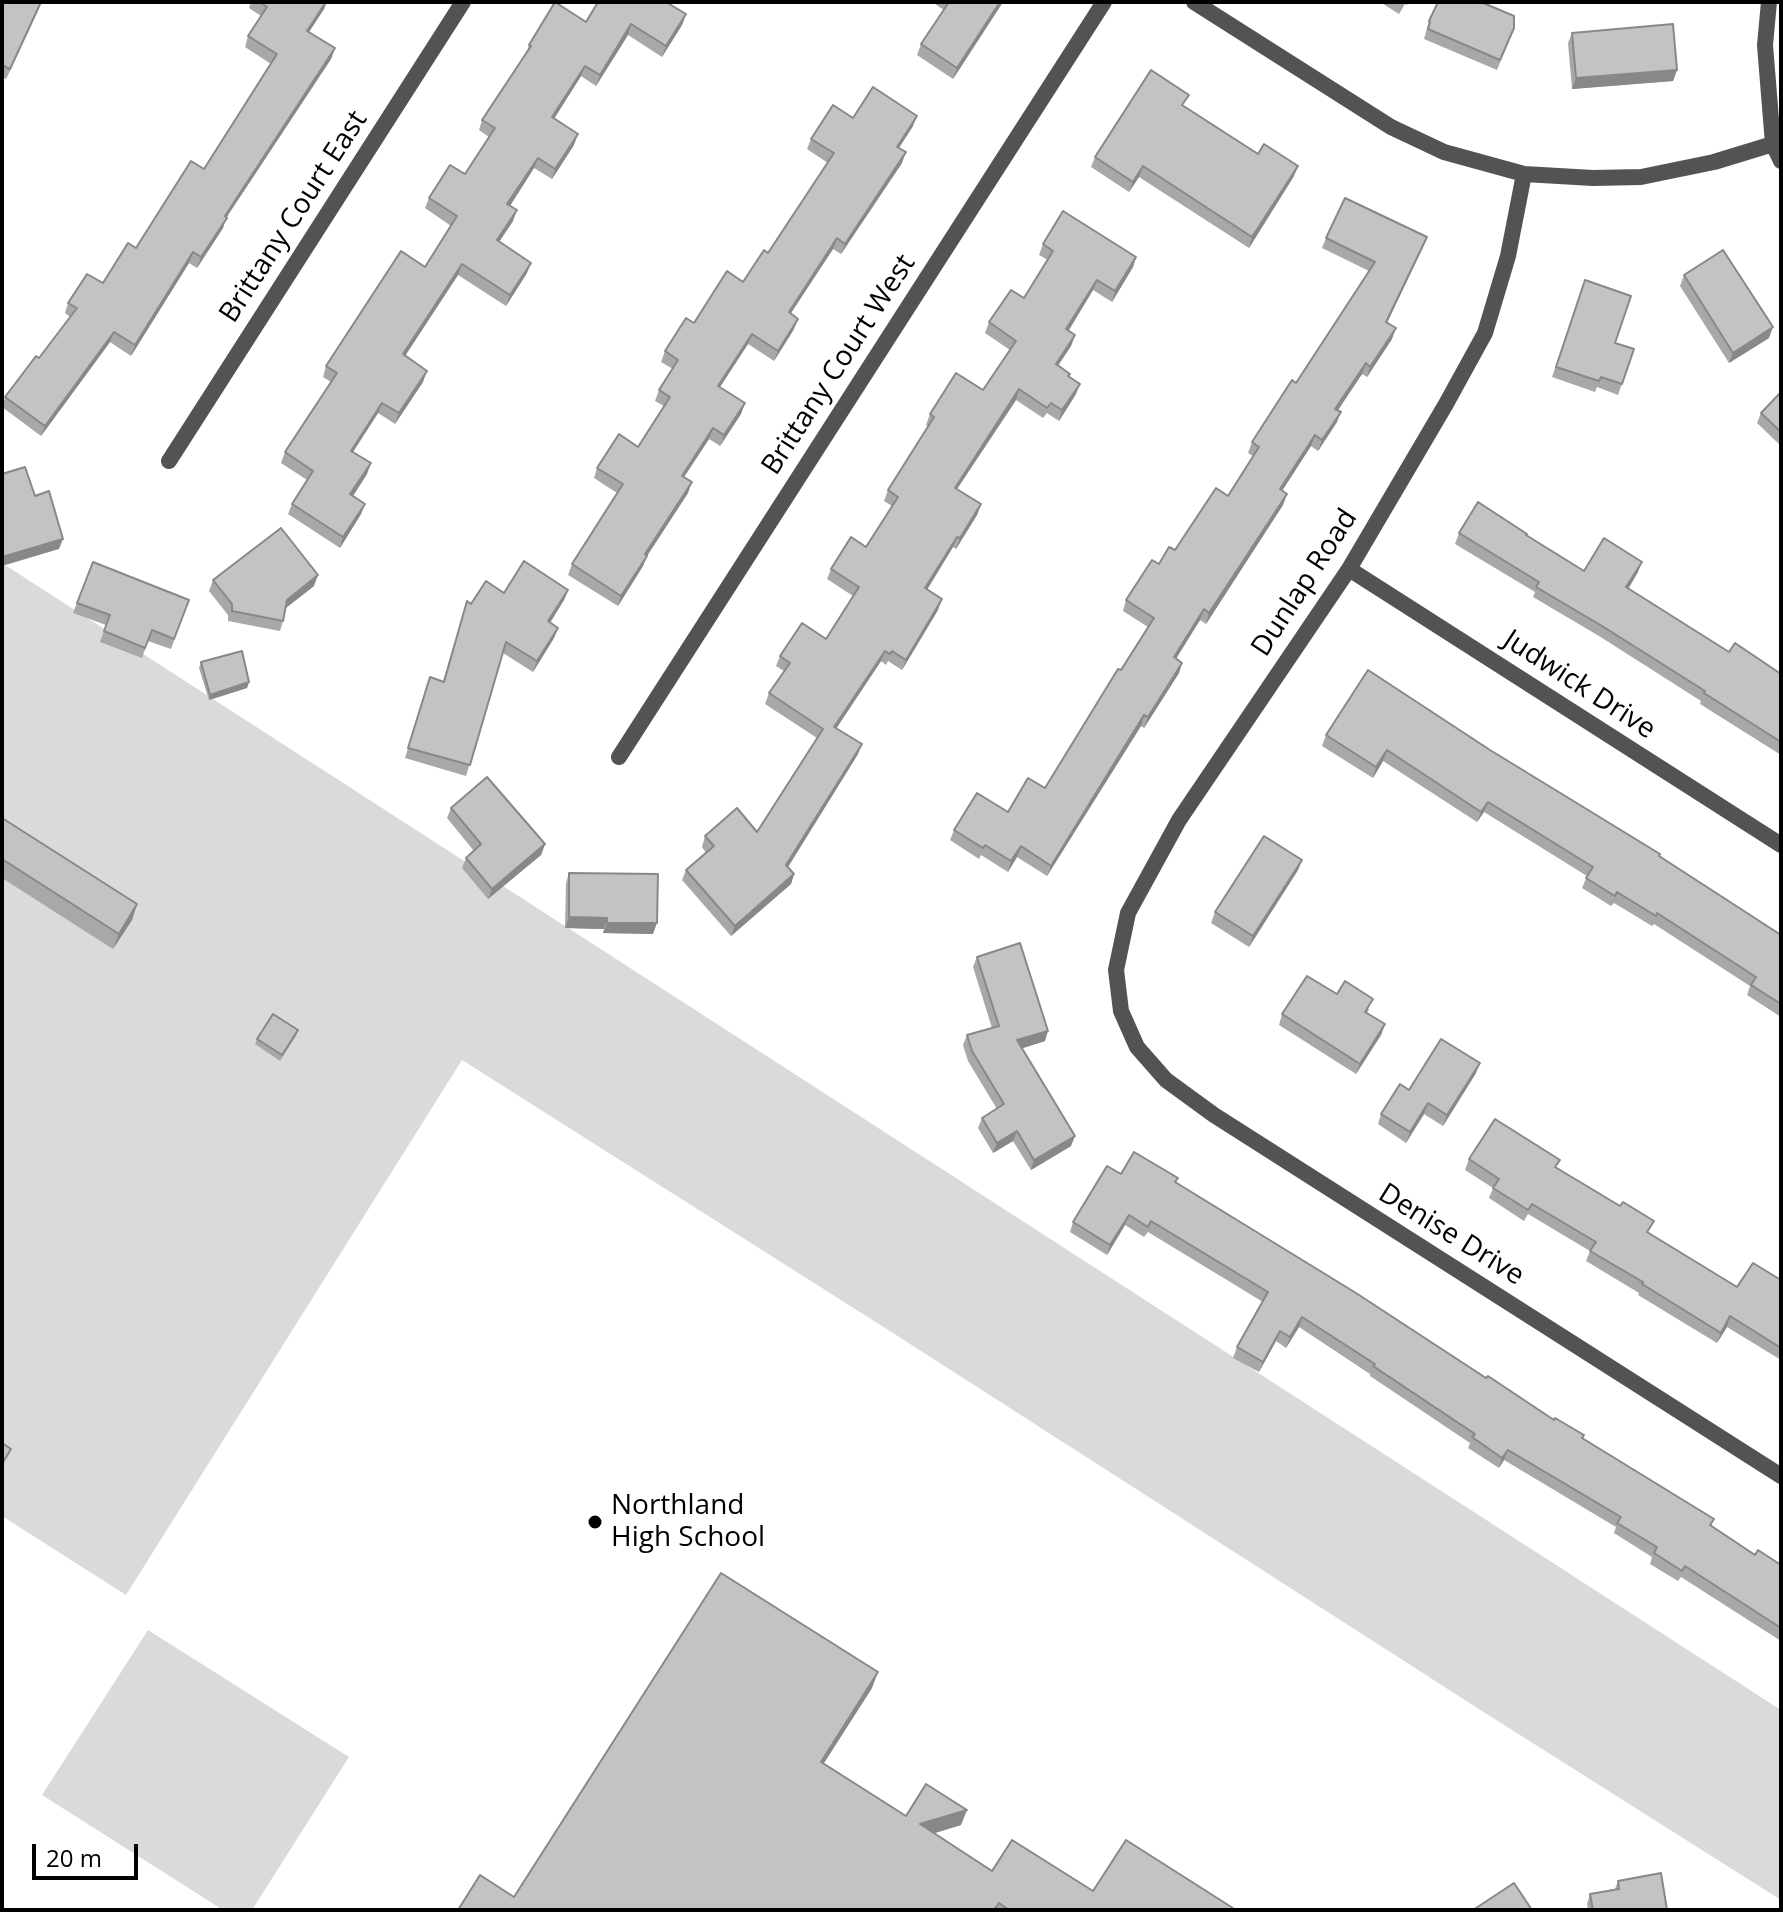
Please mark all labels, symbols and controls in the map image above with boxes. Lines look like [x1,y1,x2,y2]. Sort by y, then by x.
street label: Brittany Court East [213,105,375,329]
street label: Brittany Court West [755,249,923,481]
street label: Dunlap Road [1245,503,1365,663]
street label: Judwick Drive [1497,623,1661,747]
street label: Denise Drive [1372,1177,1530,1293]
place label: Northland High School [611,1489,765,1555]
marker: Northland High School [586,1513,604,1531]
scale bar [36,1828,142,1878]
text: 20 m [46,1841,102,1874]

